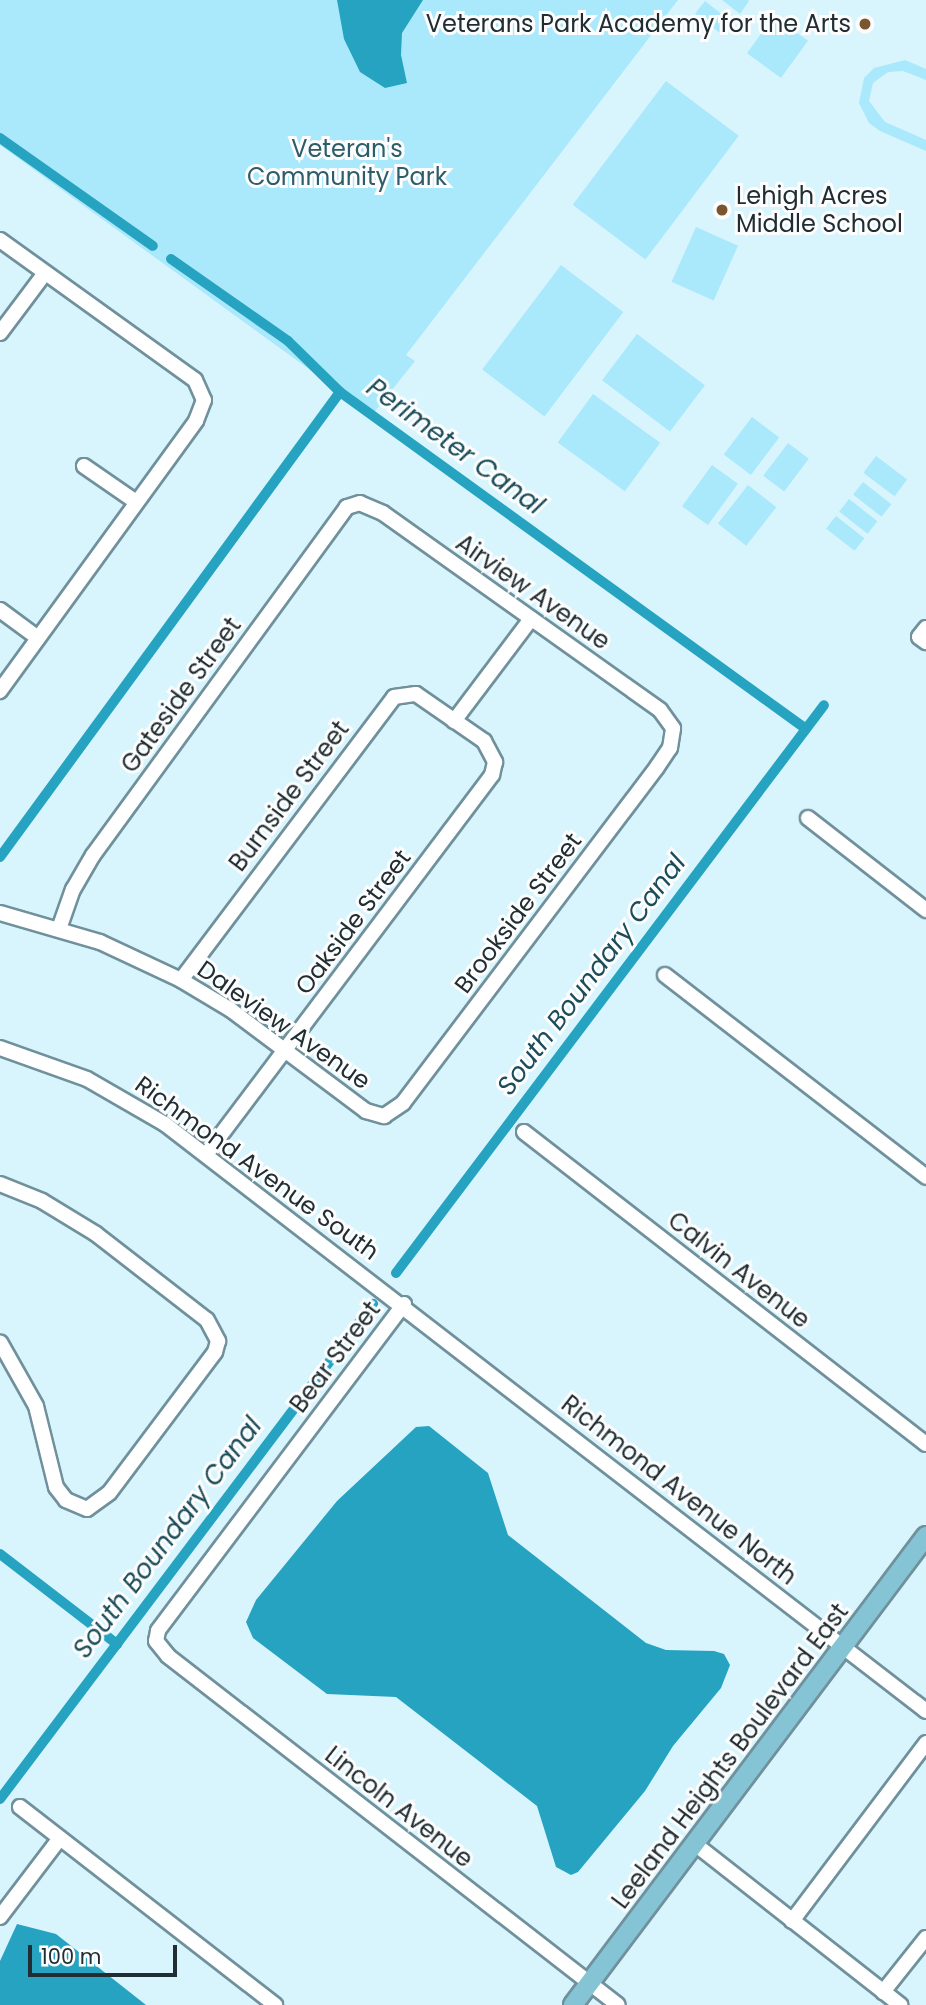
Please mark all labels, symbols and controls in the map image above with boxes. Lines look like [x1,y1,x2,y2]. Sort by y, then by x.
place label: Veterans Park Academy for the Arts [426,10,851,38]
marker: Veterans Park Academy for the Arts [857,16,873,32]
park label: Veteran's Community Park [247,135,447,191]
place label: Lehigh Acres Middle School [736,182,903,238]
marker: Lehigh Acres Middle School [714,202,730,218]
water label: Perimeter Canal [360,372,550,522]
street label: Airview Avenue [450,528,616,656]
street label: Gateside Street [115,612,247,778]
street label: Burnside Street [223,715,355,877]
street label: Brookside Street [448,827,588,999]
street label: Oakside Street [289,844,417,1000]
water label: South Boundary Canal [491,848,693,1102]
street label: Daleview Avenue [192,955,376,1095]
street label: Richmond Avenue South [130,1070,384,1266]
street label: Calvin Avenue [662,1206,816,1334]
street label: Bear Street [284,1296,386,1418]
street label: Richmond Avenue North [556,1389,802,1591]
water label: South Boundary Canal [67,1411,269,1665]
street label: Leeland Heights Boulevard East [606,1598,854,1914]
street label: Lincoln Avenue [319,1740,479,1874]
scale bar [32,1932,180,1976]
text: 100 m [41,1942,101,1971]

